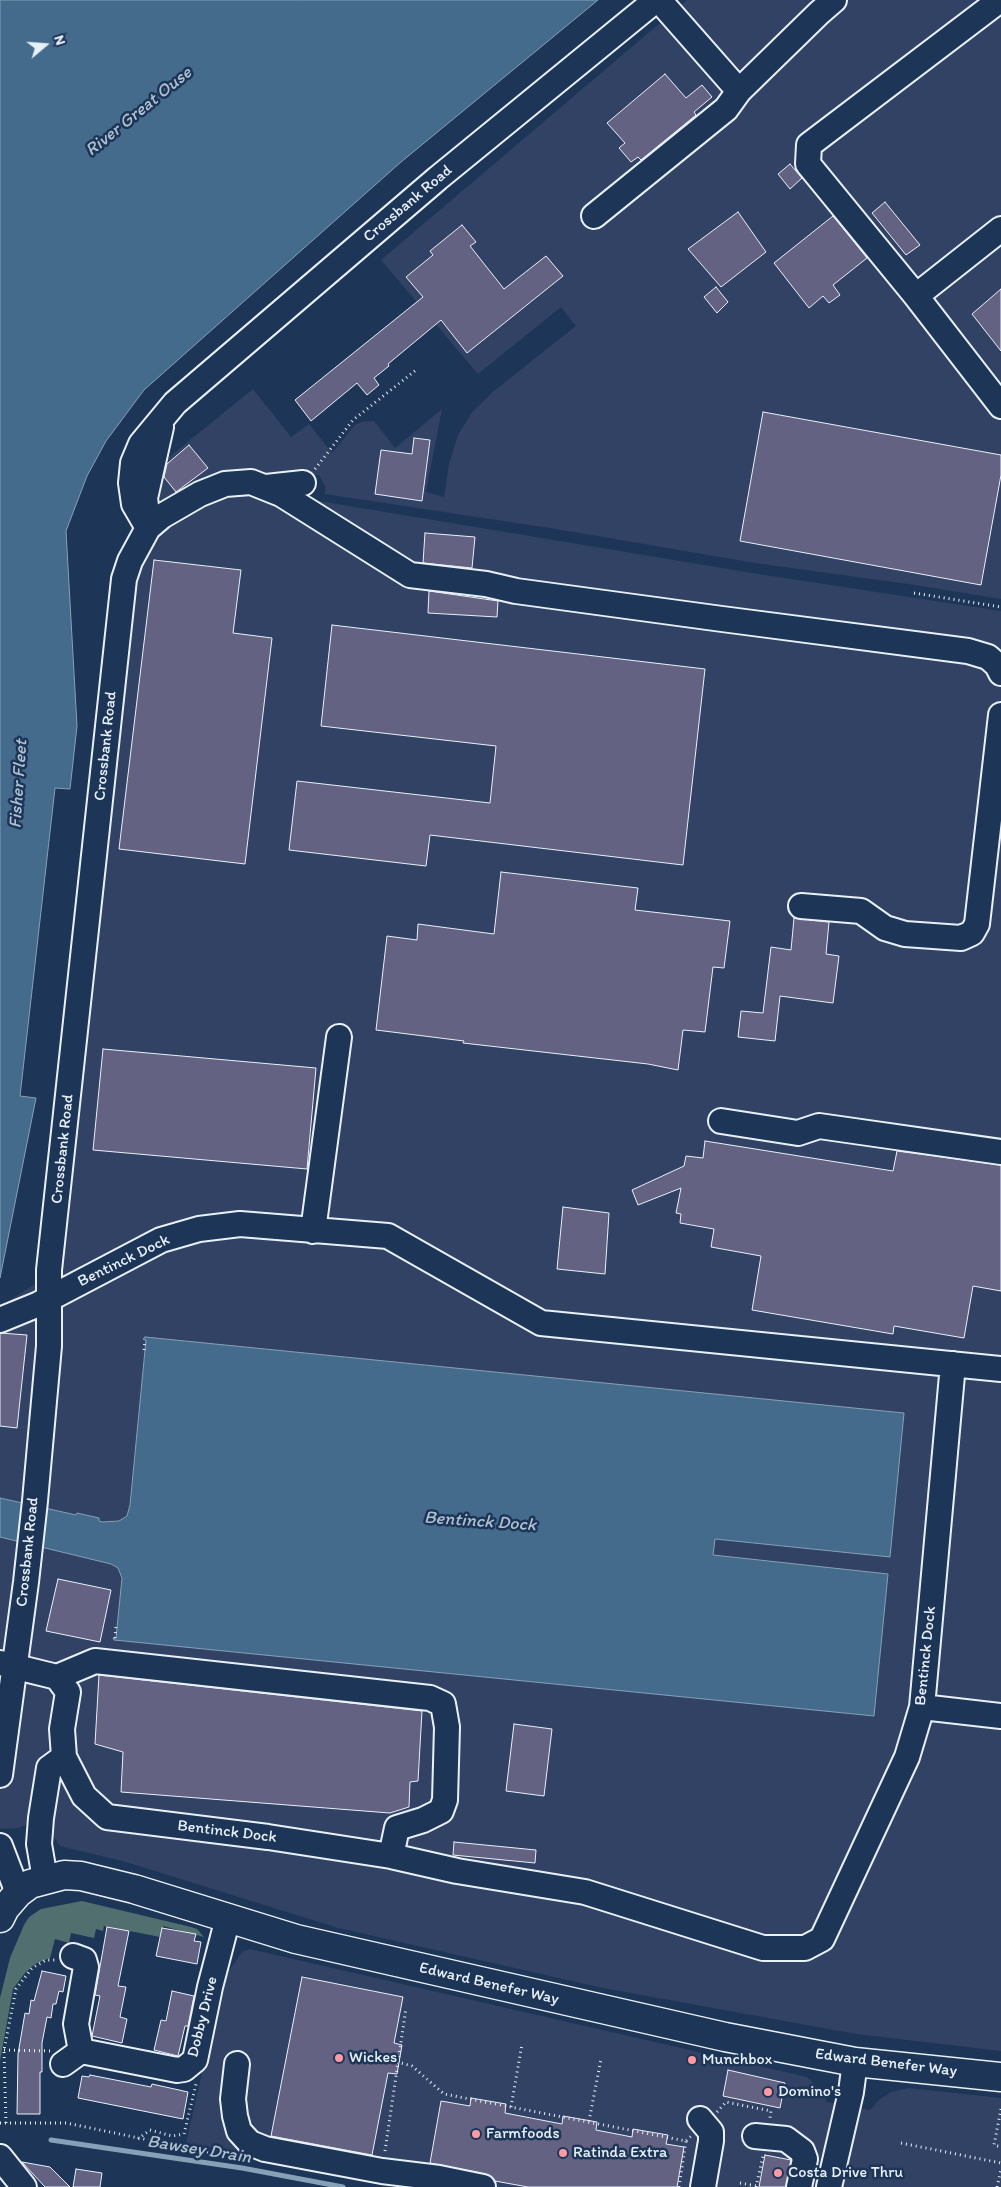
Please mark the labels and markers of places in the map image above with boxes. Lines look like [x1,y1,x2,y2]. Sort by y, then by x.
place label: Wickes [349,2048,397,2068]
place label: Munchbox [702,2050,772,2070]
marker: Wickes [333,2052,345,2064]
marker: Munchbox [686,2054,698,2066]
place label: Domino's [778,2082,841,2102]
marker: Domino's [762,2086,774,2098]
place label: Farmfoods [486,2124,560,2144]
marker: Farmfoods [470,2128,482,2140]
place label: Ratinda Extra [573,2143,667,2163]
marker: Ratinda Extra [557,2147,569,2159]
place label: Costa Drive Thru [788,2163,903,2183]
marker: Costa Drive Thru [772,2167,784,2179]

